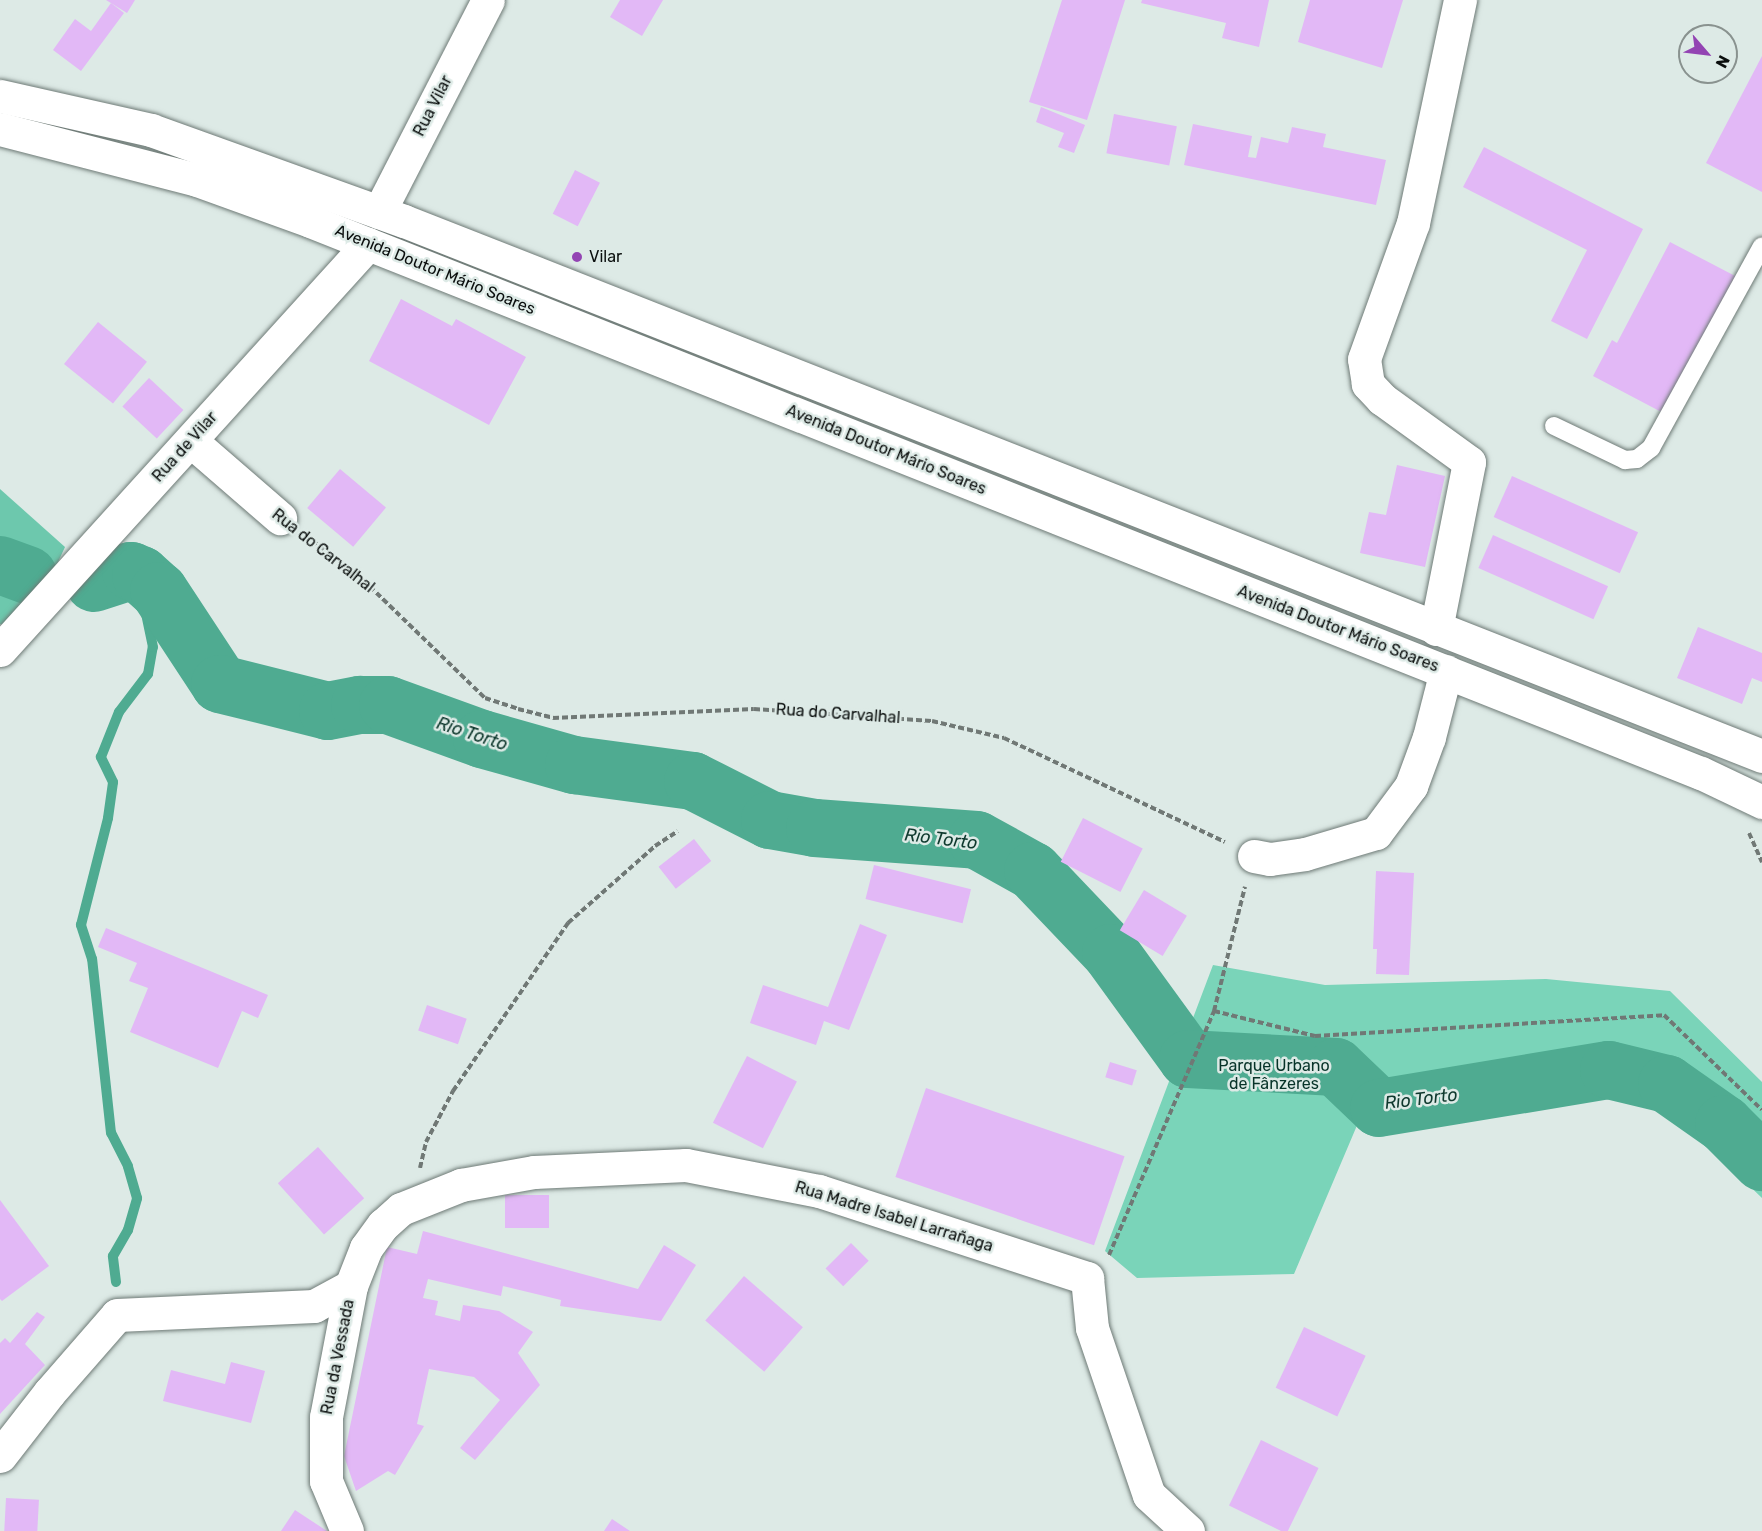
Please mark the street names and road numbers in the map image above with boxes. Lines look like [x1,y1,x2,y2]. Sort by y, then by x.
street label: Rua Vilar [409,72,457,140]
street label: Avenida Doutor Mário Soares [332,221,538,319]
street label: Avenida Doutor Mário Soares [783,401,989,499]
street label: Rua de Vilar [148,408,222,486]
street label: Rua do Carvalhal [268,505,378,597]
street label: Avenida Doutor Mário Soares [1234,582,1442,676]
street label: Rua do Carvalhal [775,700,901,728]
street label: Rua Madre Isabel Larrañaga [793,1178,995,1256]
street label: Rua da Vessada [317,1298,359,1416]

